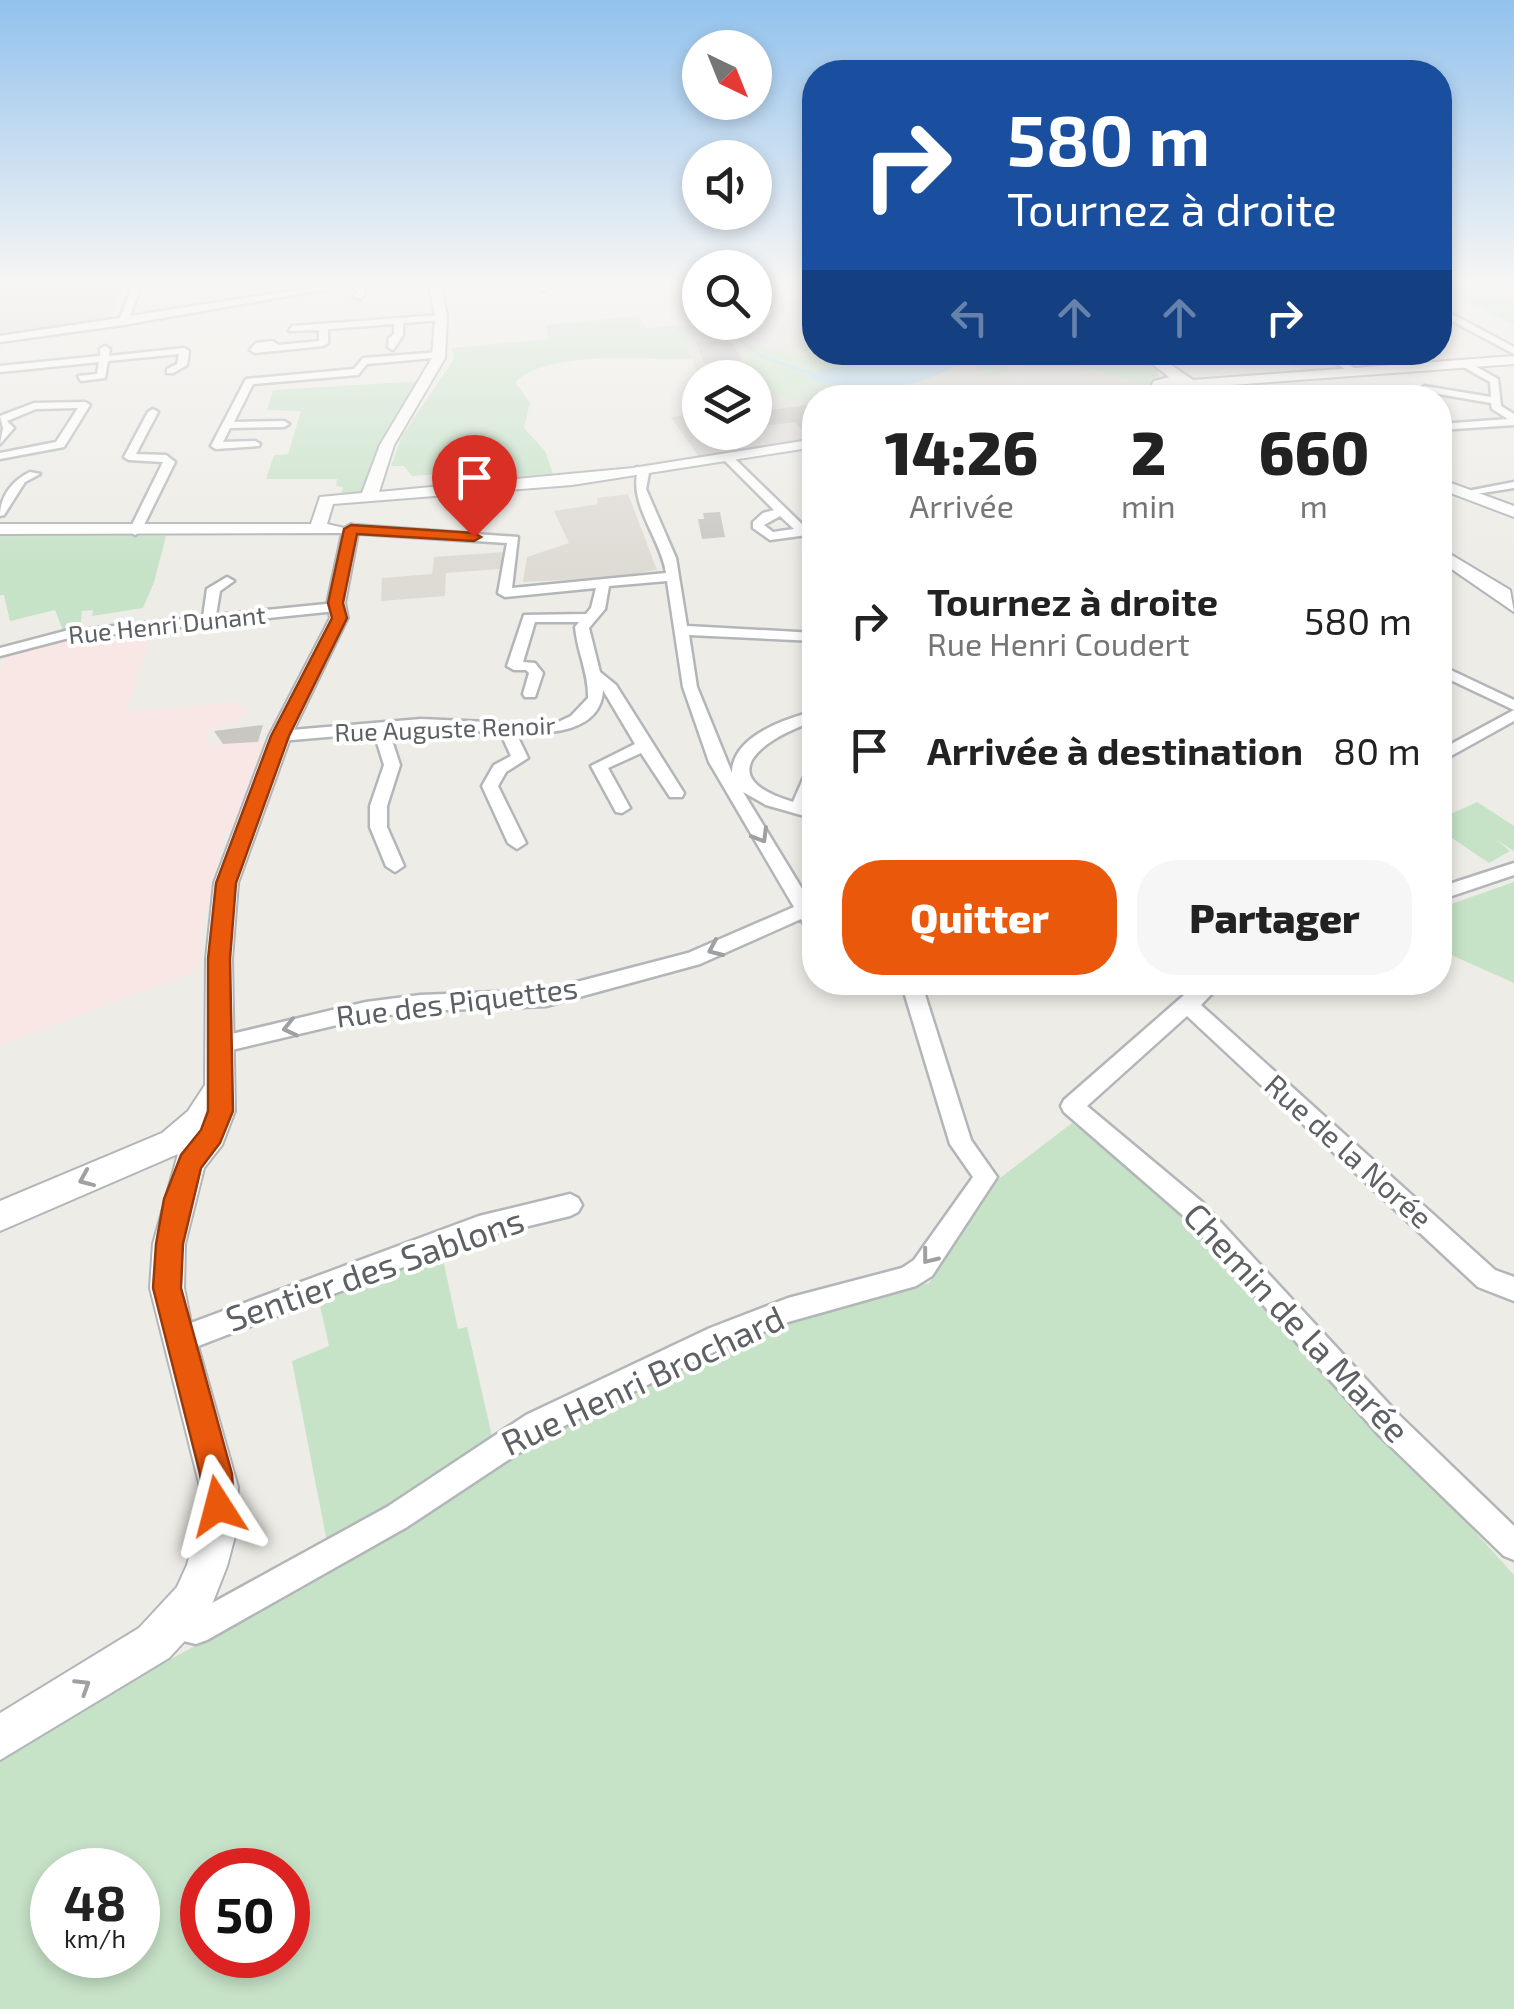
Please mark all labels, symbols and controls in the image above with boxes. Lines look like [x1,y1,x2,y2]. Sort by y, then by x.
north arrow [682,30,772,120]
map controls [682,30,772,450]
text: 580 m [1007,96,1210,180]
icon: right [842,100,972,230]
button: sound [682,140,772,230]
text: Tournez à droite [1007,181,1337,235]
button: search [682,250,772,340]
icon: left [942,290,997,345]
icon: ahead [1047,290,1102,345]
icon: ahead [1152,290,1207,345]
icon: right [1257,290,1312,345]
button: layers [682,360,772,450]
text: 14:26 [885,415,1038,487]
text: 2 [1131,415,1166,487]
text: 660 [1258,415,1369,487]
pin [432,435,517,538]
icon: arrive [447,450,502,505]
text: Arrivée [909,486,1014,524]
text: min [1121,486,1176,524]
text: m [1300,486,1328,524]
text: Tournez à droite [927,578,1218,624]
icon: right [842,593,897,648]
text: 580 m [1304,597,1412,643]
street label: Rue Henri Dunant [67,599,267,649]
text: Rue Henri Coudert [927,624,1190,662]
street label: Rue Auguste Renoir [334,709,556,747]
icon: arrive [842,723,897,778]
text: Arrivée à destination [927,727,1303,773]
text: 80 m [1333,727,1421,773]
one-way arrow [749,825,768,843]
button: Quitter [842,860,1117,975]
button: Partager [1137,860,1412,975]
one-way arrow [707,937,725,957]
street label: Rue des Piquettes [334,968,580,1034]
one-way arrow [282,1016,299,1037]
street label: Rue de la Norée [1258,1066,1440,1235]
one-way arrow [79,1168,96,1188]
street label: Chemin de la Marée [1176,1193,1419,1450]
street label: Sentier des Sablons [220,1197,529,1339]
one-way arrow [924,1245,941,1263]
street label: Rue Henri Brochard [494,1295,790,1463]
position arrow [166,1454,270,1558]
one-way arrow [72,1680,90,1699]
speed limit sign: 50 [180,1848,310,1978]
text: 48 [64,1871,127,1931]
text: km/h [64,1923,126,1953]

